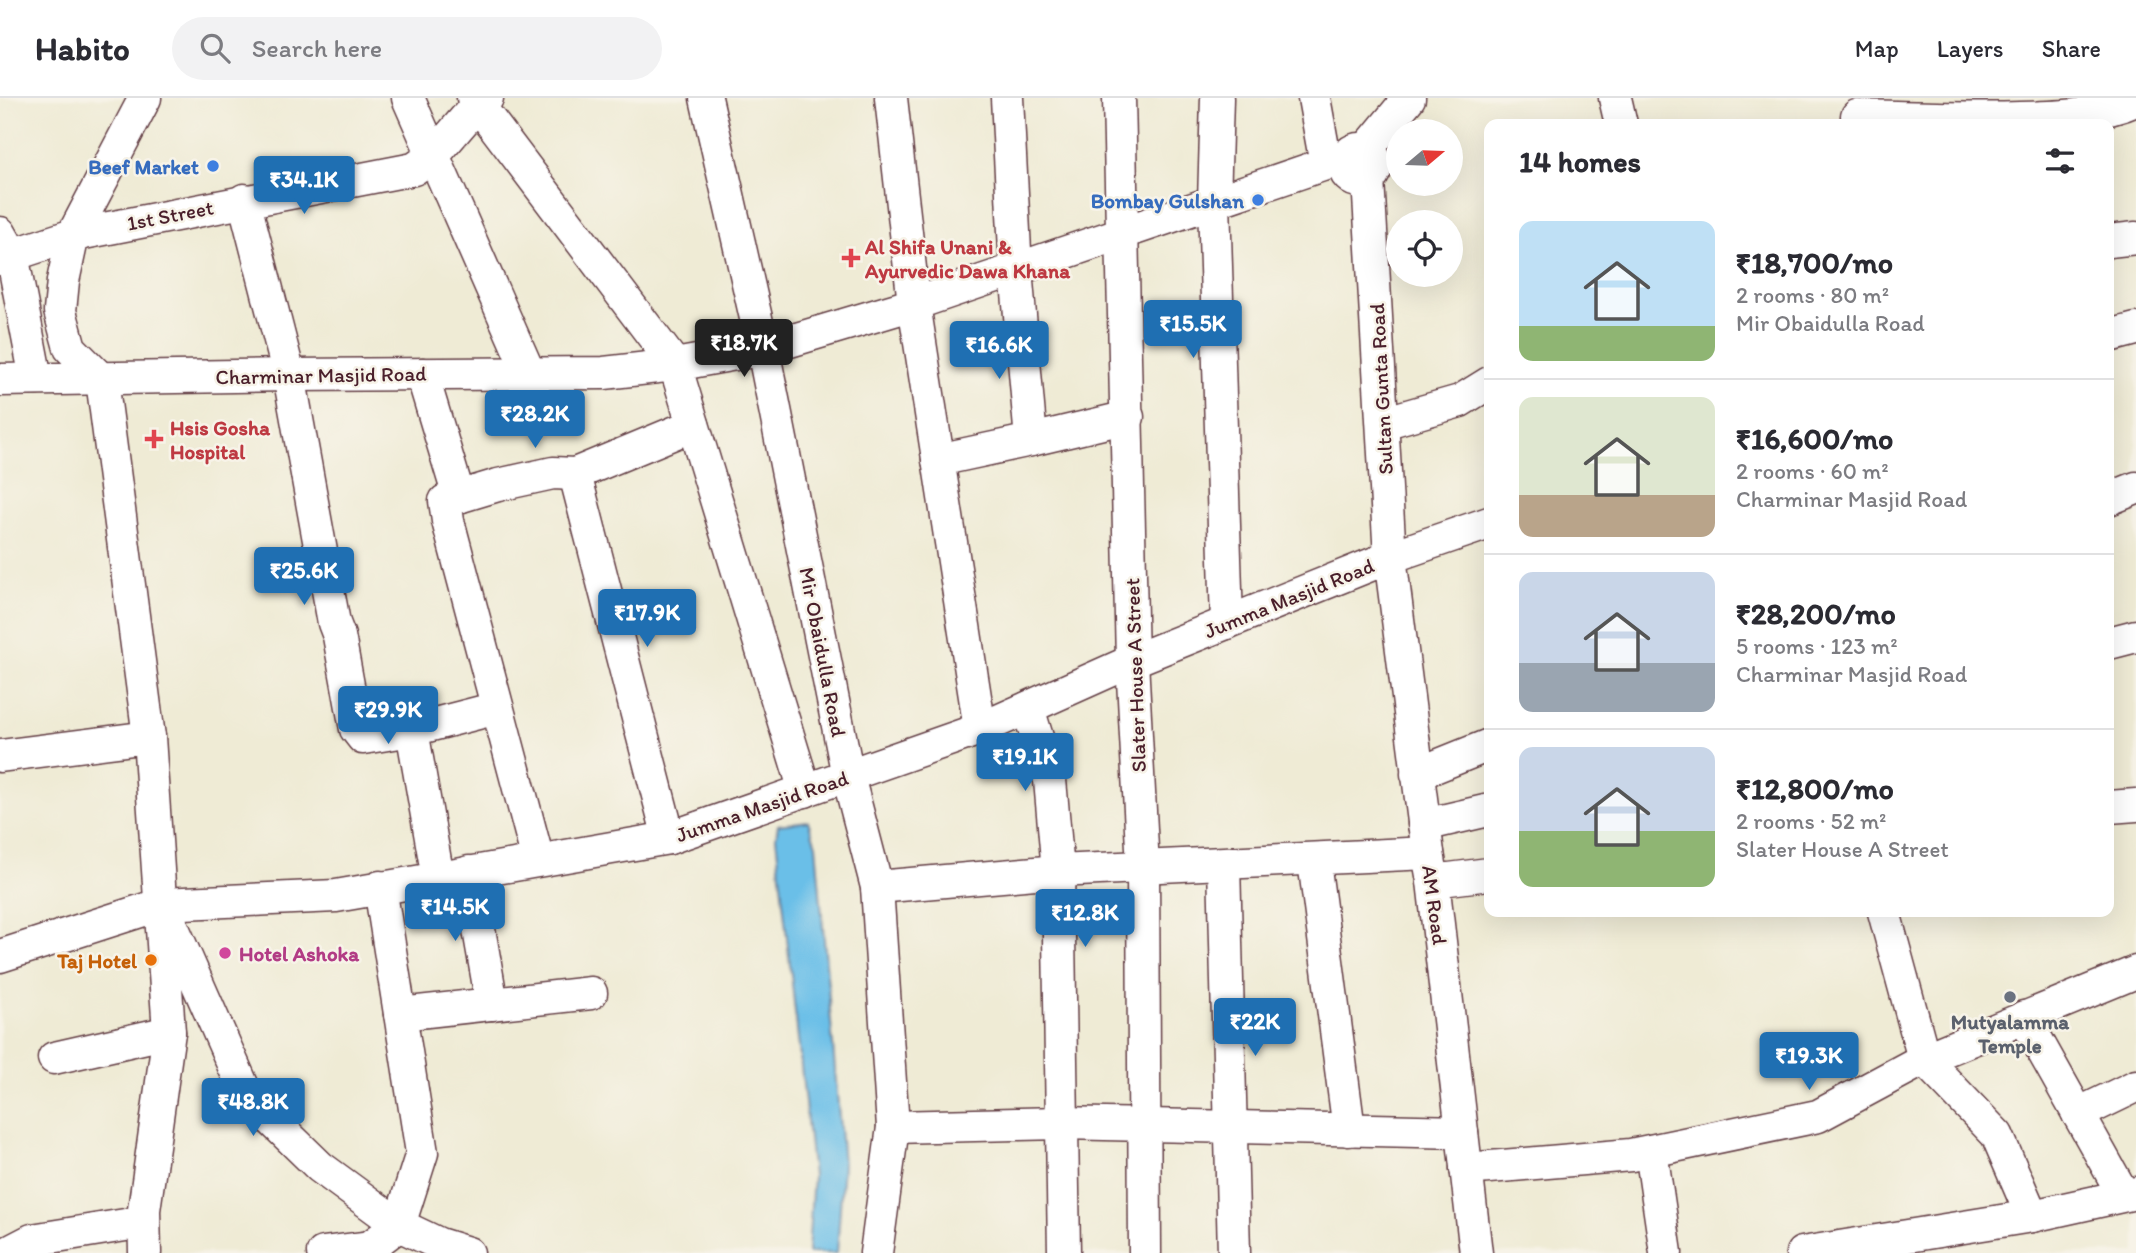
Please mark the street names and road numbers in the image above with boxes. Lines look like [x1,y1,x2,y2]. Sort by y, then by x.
street label: 1st Street [125,194,215,236]
street label: Sultan Gunta Road [1364,302,1398,475]
street label: Charminar Masjid Road [215,361,427,389]
street label: Jumma Masjid Road [1200,552,1378,643]
street label: Mir Obaidulla Road [794,565,852,740]
street label: Slater House A Street [1119,577,1151,773]
street label: Jumma Masjid Road [672,765,852,847]
street label: AM Road [1417,863,1453,947]

